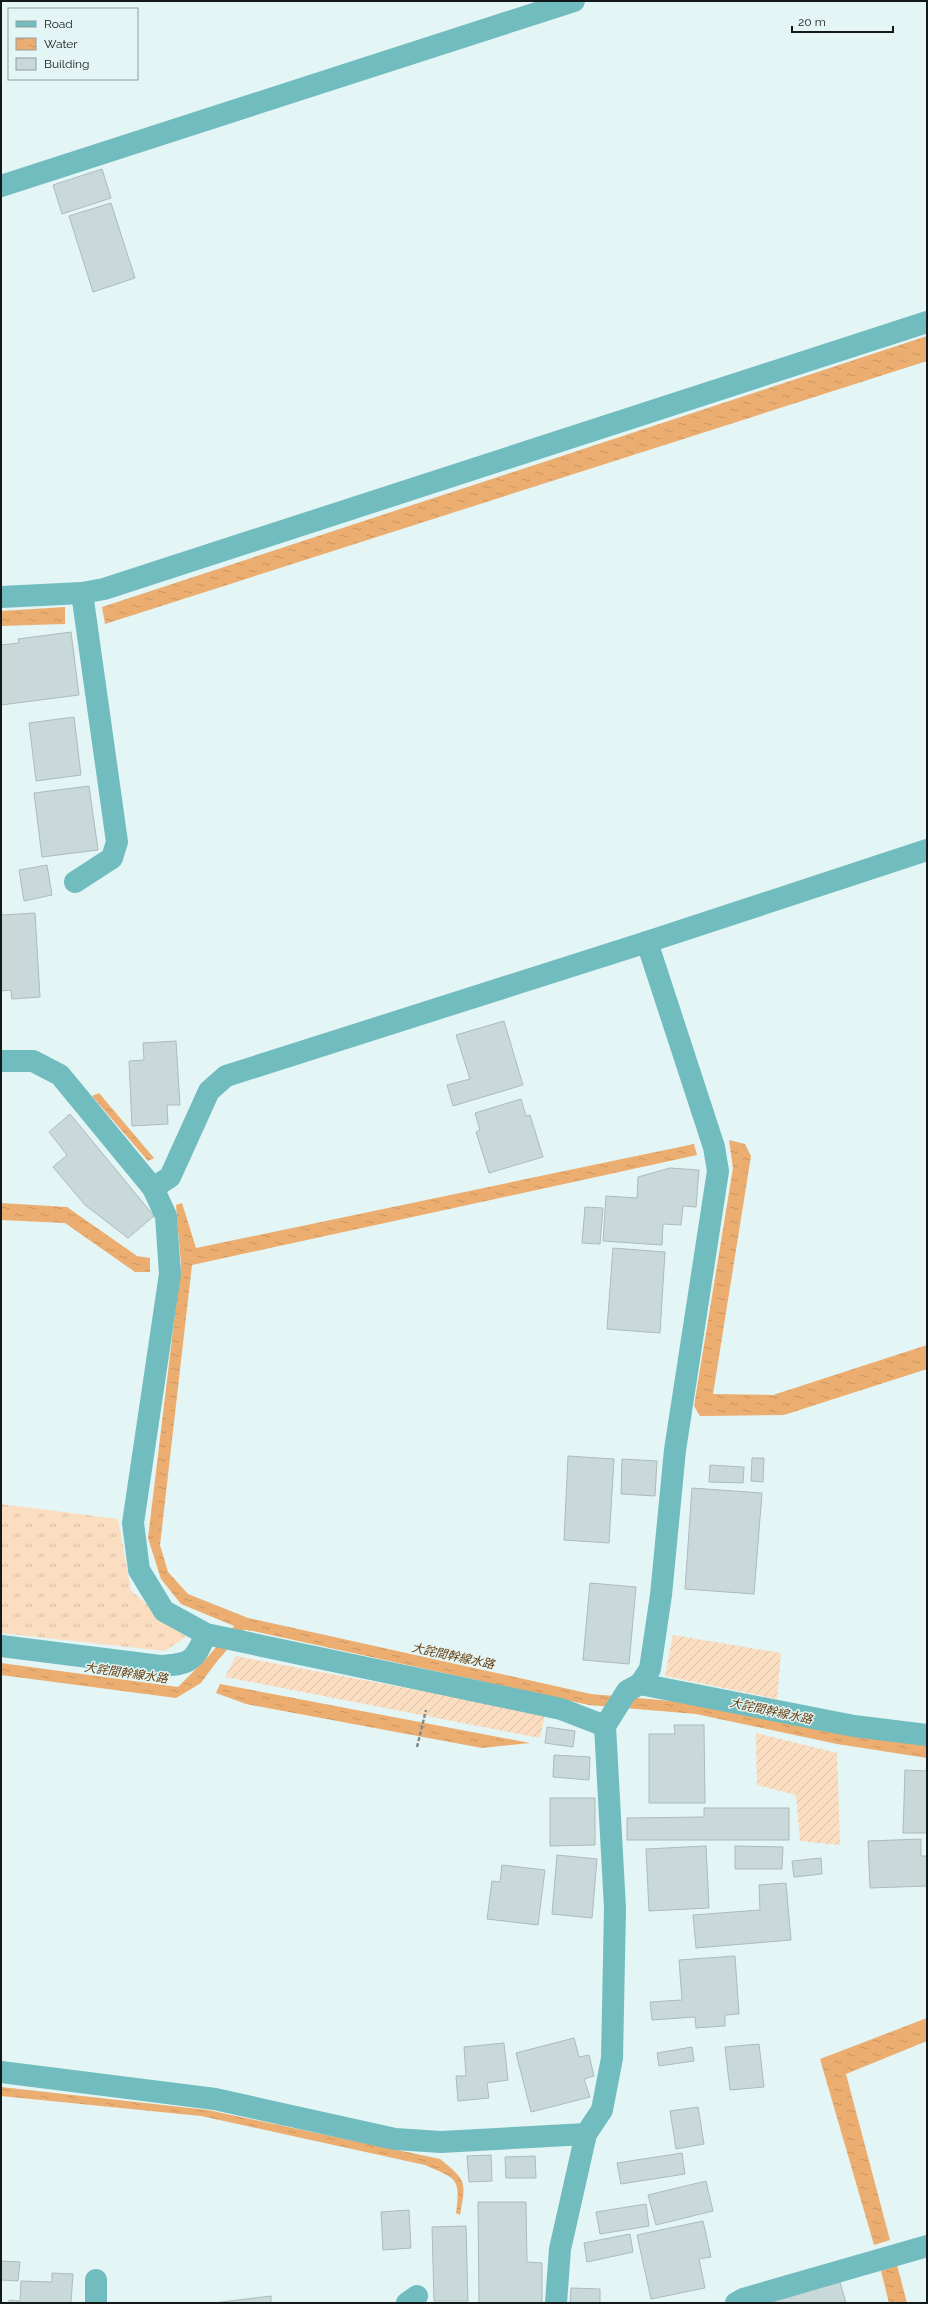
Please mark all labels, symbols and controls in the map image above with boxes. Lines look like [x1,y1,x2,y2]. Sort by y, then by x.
legend [8,8,138,80]
scale bar [792,8,893,34]
text: 20 m [798,15,826,29]
text: Road [44,17,73,31]
text: Water [44,37,78,51]
text: Building [44,57,90,71]
water label: 大詫間幹線水路 [410,1640,497,1672]
water label: 大詫間幹線水路 [83,1660,170,1686]
water label: 大詫間幹線水路 [728,1695,815,1727]

